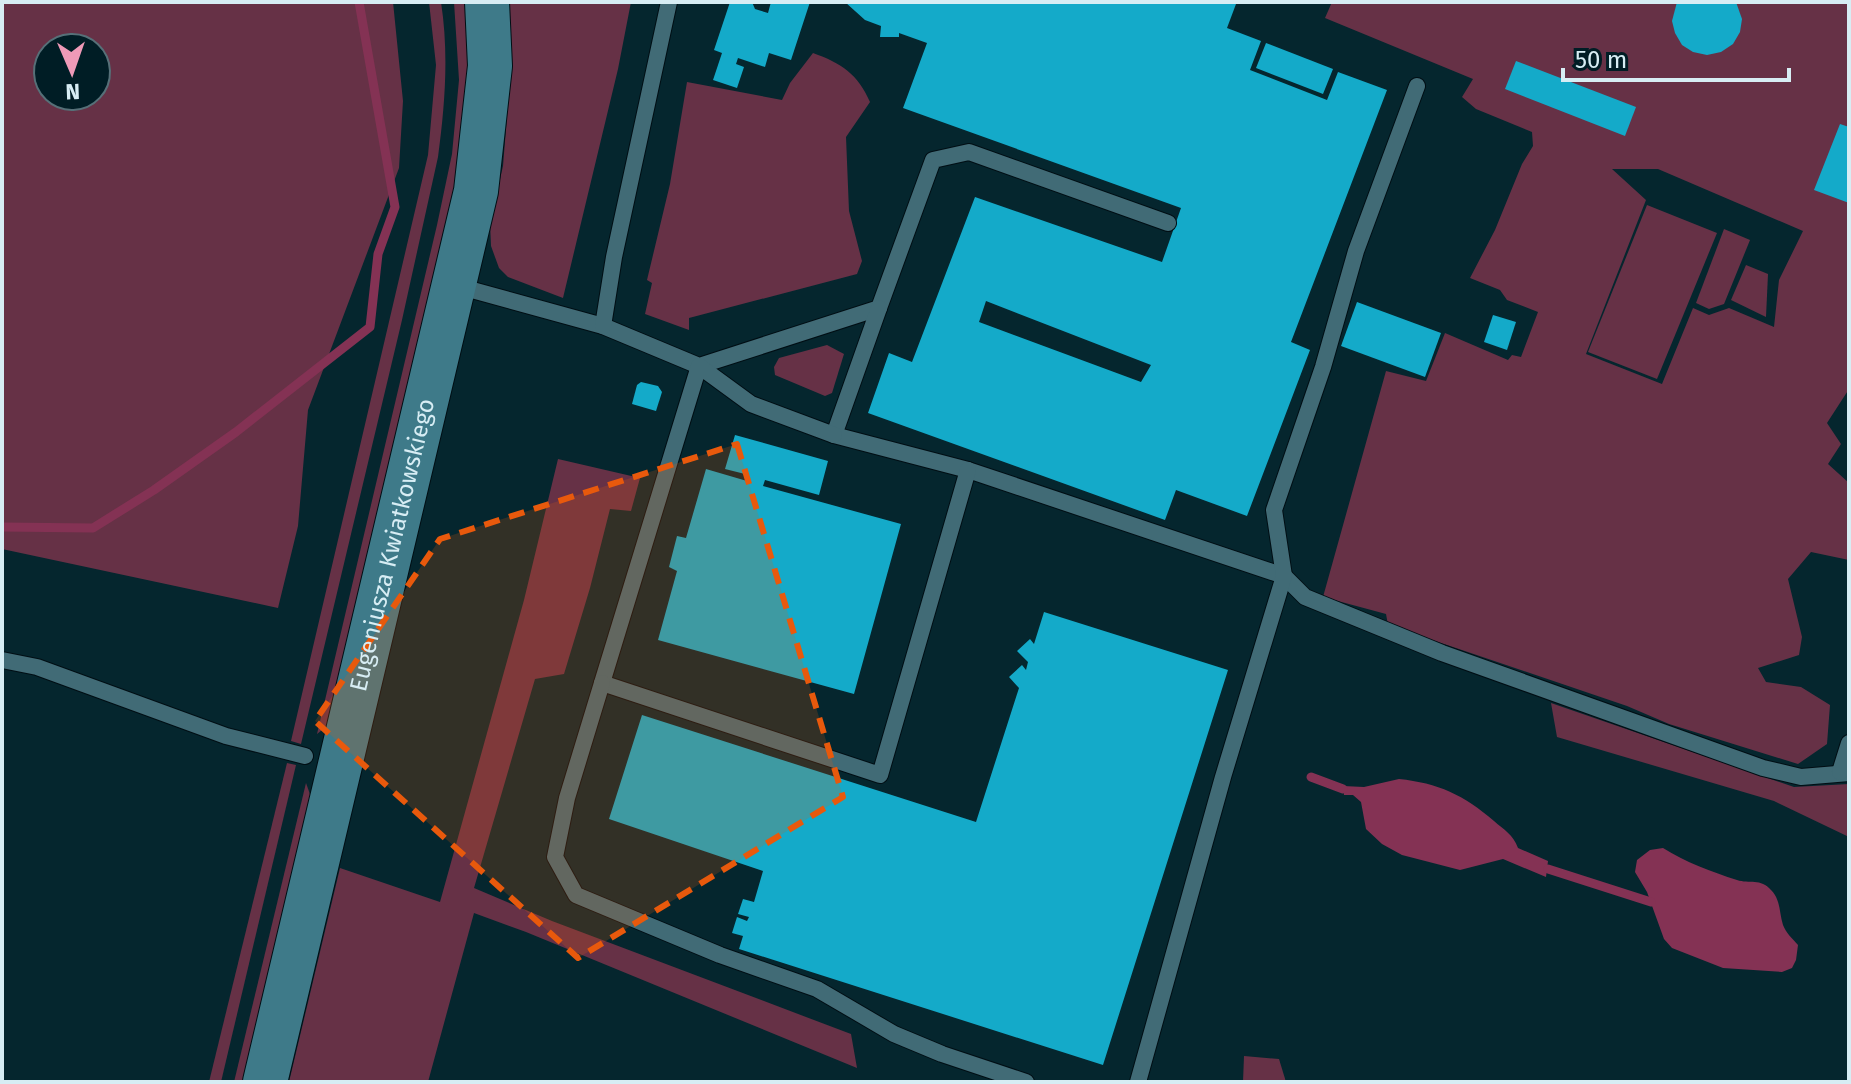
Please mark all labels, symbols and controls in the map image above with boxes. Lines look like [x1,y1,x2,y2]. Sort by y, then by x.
north arrow [32,32,112,112]
scale bar [1563,32,1789,82]
text: 50 m [1575,46,1627,74]
text: N [65,78,80,105]
street label: Eugeniusza Kwiatkowskiego [344,396,440,694]

